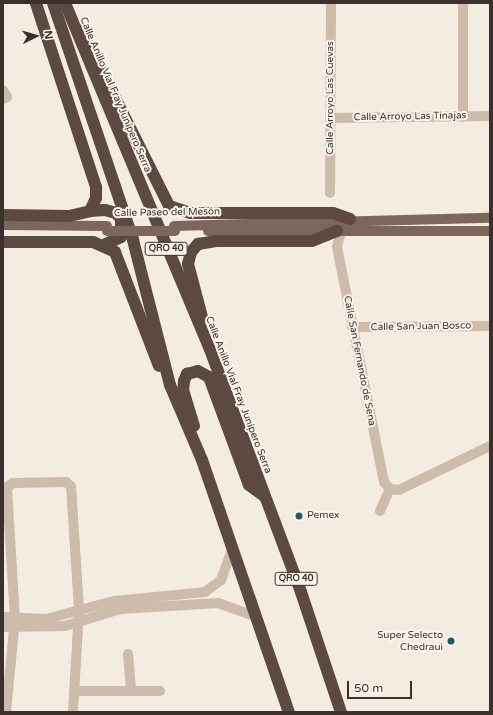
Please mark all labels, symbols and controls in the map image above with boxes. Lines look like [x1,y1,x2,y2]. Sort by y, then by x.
north arrow [16,16,56,56]
street label: Calle Anillo Vial Fray Junípero Serra [77,16,153,174]
text: N [42,30,55,40]
street label: Calle Arroyo Las Cuevas [325,41,337,155]
street label: Calle Arroyo Las Tinajas [354,110,466,124]
street label: Calle Paseo del Mesón [114,206,220,220]
road number: QRO 40 [144,242,188,256]
street label: Calle San Fernando de Sena [340,295,378,427]
street label: Calle Anillo Vial Fray Junípero Serra [202,315,274,475]
street label: Calle San Juan Bosco [371,320,471,334]
place label: Pemex [307,510,339,522]
marker: Pemex [294,511,304,521]
road number: QRO 40 [274,572,318,586]
place label: Super Selecto Chedraui [377,629,443,652]
marker: Super Selecto Chedraui [446,636,456,646]
scale bar [349,673,414,699]
text: 50 m [354,681,383,695]

